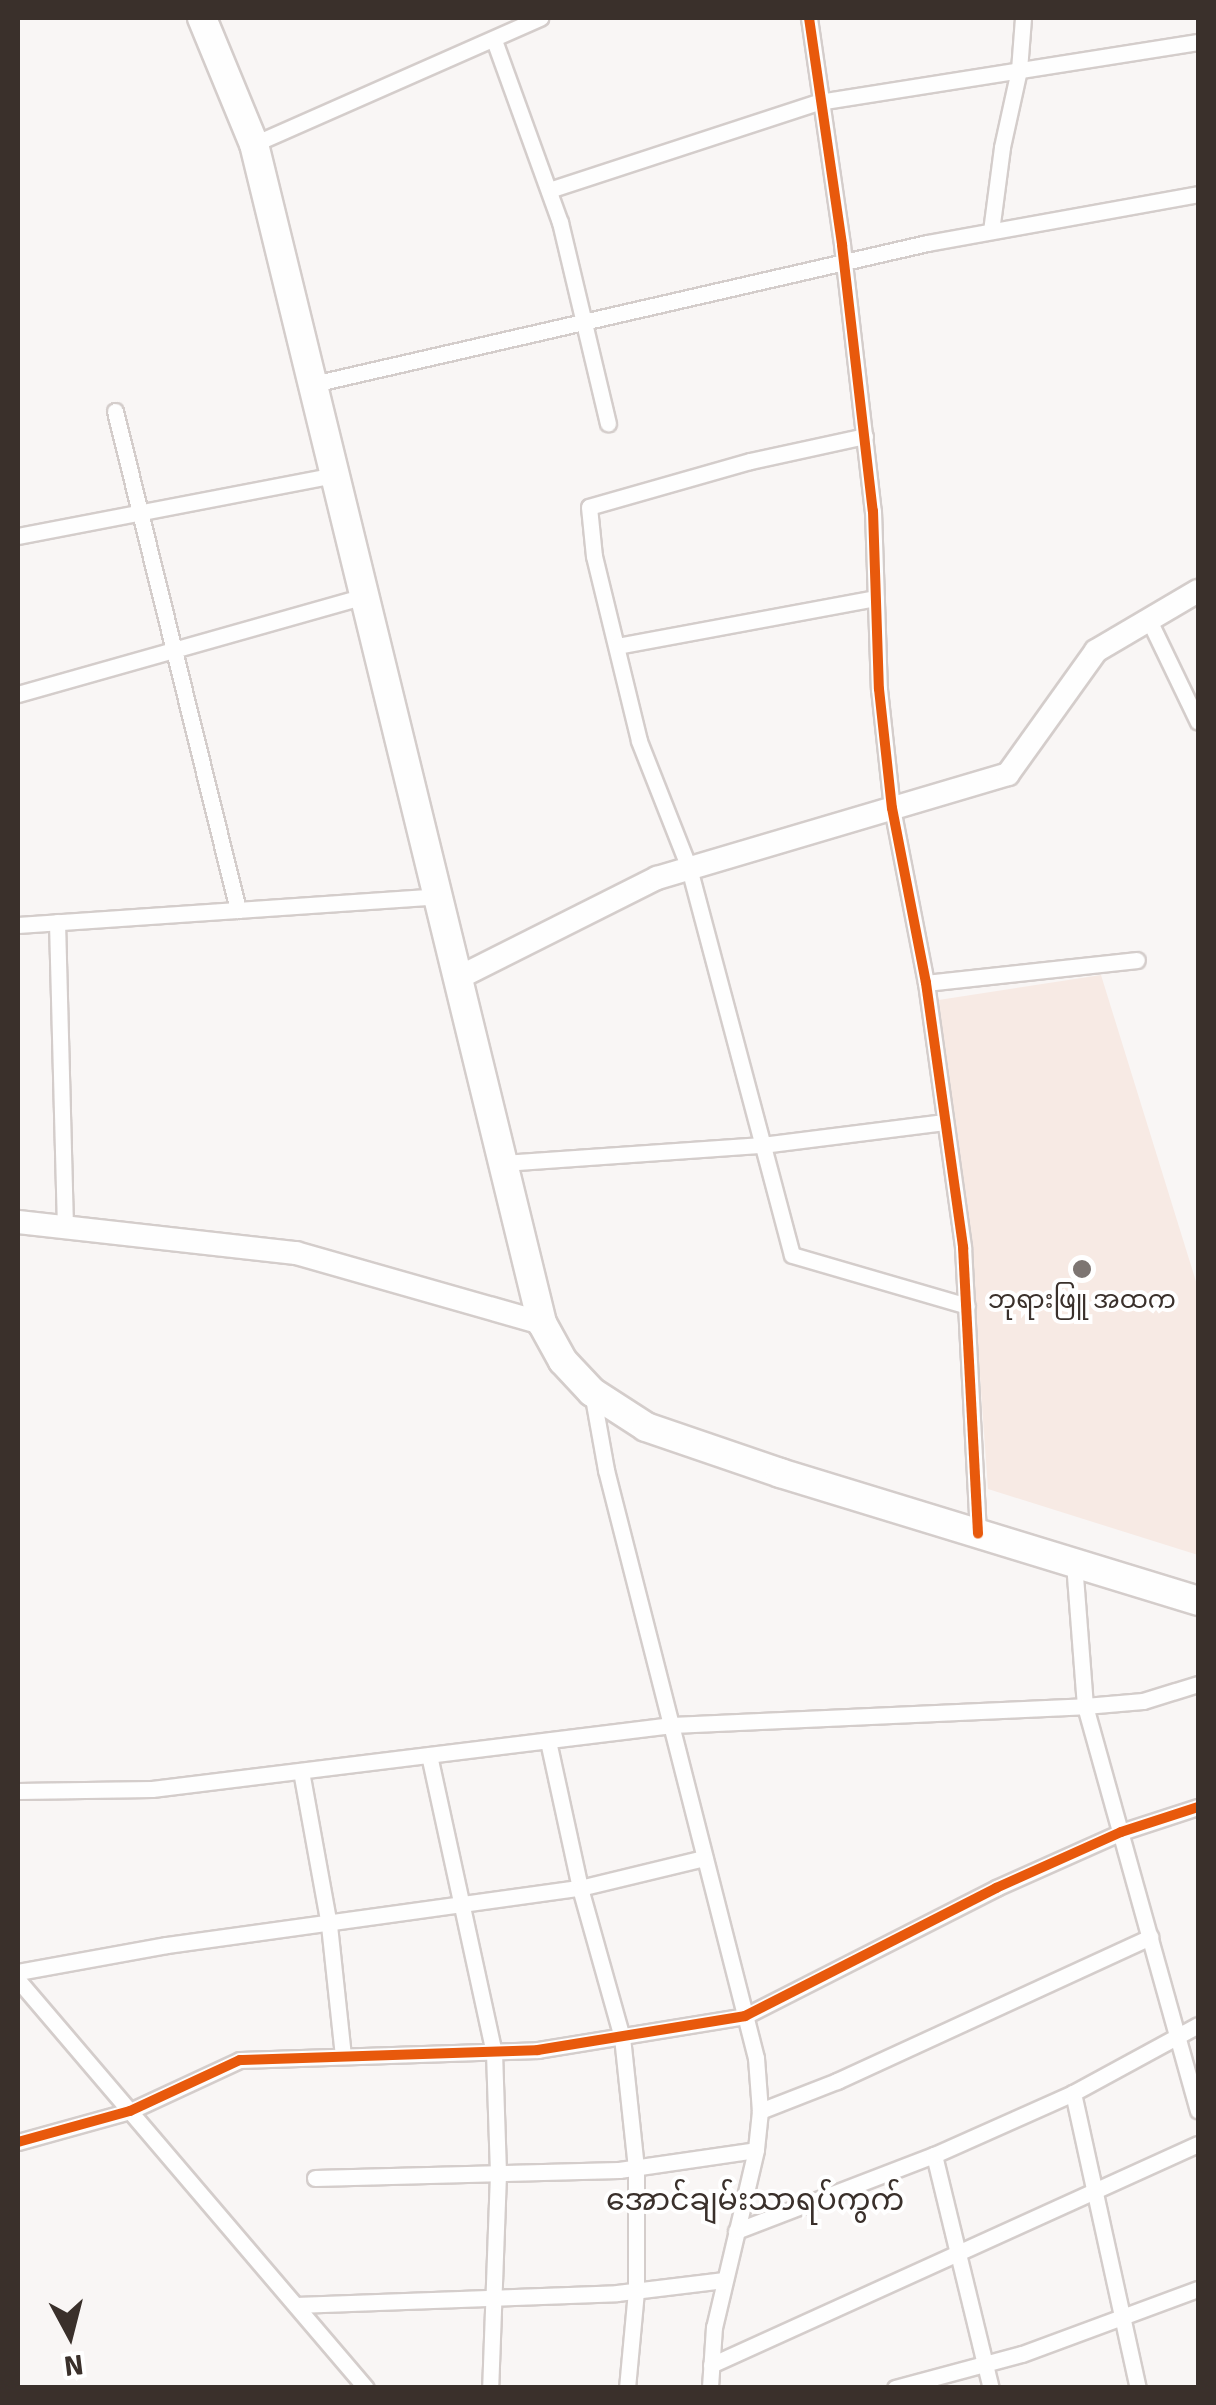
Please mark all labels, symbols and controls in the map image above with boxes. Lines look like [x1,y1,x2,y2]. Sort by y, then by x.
marker: ဘုရားဖြူ အထက [1071,1258,1093,1280]
place label: ဘုရားဖြူ အထက [988,1285,1176,1315]
district label: အောင်ချမ်းသာရပ်ကွက် [606,2183,904,2219]
north arrow [20,2285,120,2385]
text: N [62,2347,85,2383]

